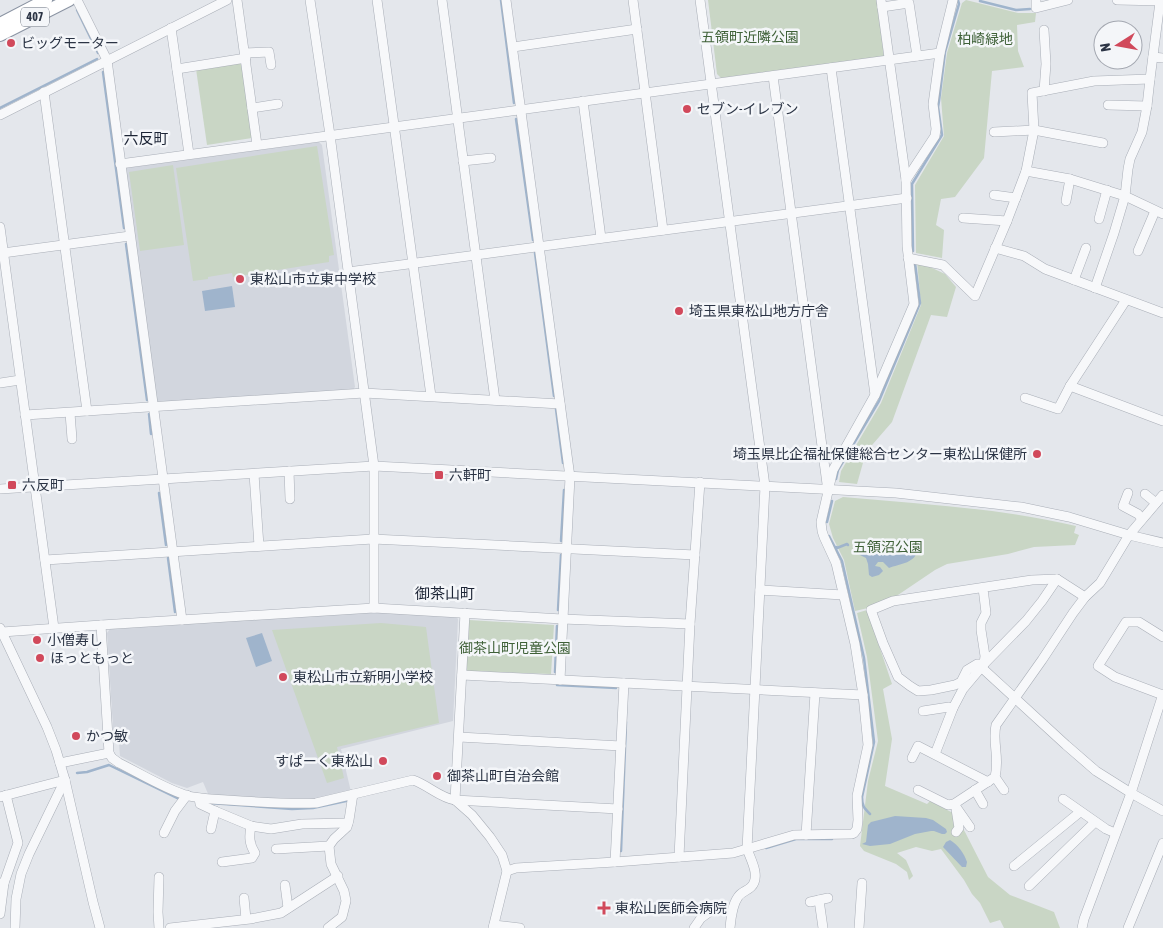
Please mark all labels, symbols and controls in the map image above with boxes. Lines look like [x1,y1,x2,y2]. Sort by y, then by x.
road number: 407 [21,8,49,26]
north arrow [1093,20,1143,70]
park label: 五領町近隣公園 [701,29,799,45]
park label: 柏崎緑地 [957,31,1013,47]
place label: ビッグモーター [21,35,119,51]
marker: ビッグモーター [5,37,17,49]
text: N [1097,42,1114,53]
place label: セブン-イレブン [697,101,799,117]
marker: セブン-イレブン [681,103,693,115]
district label: 六反町 [123,130,169,147]
place label: 東松山市立東中学校 [250,271,376,287]
marker: 東松山市立東中学校 [234,273,246,285]
place label: 埼玉県東松山地方庁舎 [689,303,829,319]
marker: 埼玉県東松山地方庁舎 [673,305,685,317]
place label: 埼玉県比企福祉保健総合センター東松山保健所 [733,446,1027,462]
marker: 埼玉県比企福祉保健総合センター東松山保健所 [1031,448,1043,460]
place label: 六軒町 [449,467,491,483]
marker: 六軒町 [433,469,445,481]
place label: 六反町 [22,477,64,493]
marker: 六反町 [6,479,18,491]
park label: 五領沼公園 [853,539,923,555]
district label: 御茶山町 [415,585,475,602]
place label: 小僧寿し [47,632,103,648]
marker: 小僧寿し [31,634,43,646]
park label: 御茶山町児童公園 [459,640,571,656]
place label: ほっともっと [50,650,134,666]
marker: ほっともっと [34,652,46,664]
place label: 東松山市立新明小学校 [293,669,433,685]
marker: 東松山市立新明小学校 [277,671,289,683]
place label: かつ敏 [86,728,128,744]
marker: かつ敏 [70,730,82,742]
place label: すぱーく東松山 [275,753,373,769]
marker: すぱーく東松山 [377,755,389,767]
place label: 御茶山町自治会館 [447,768,559,784]
marker: 御茶山町自治会館 [431,770,443,782]
place label: 東松山医師会病院 [615,900,727,916]
marker: 東松山医師会病院 [597,901,611,915]

